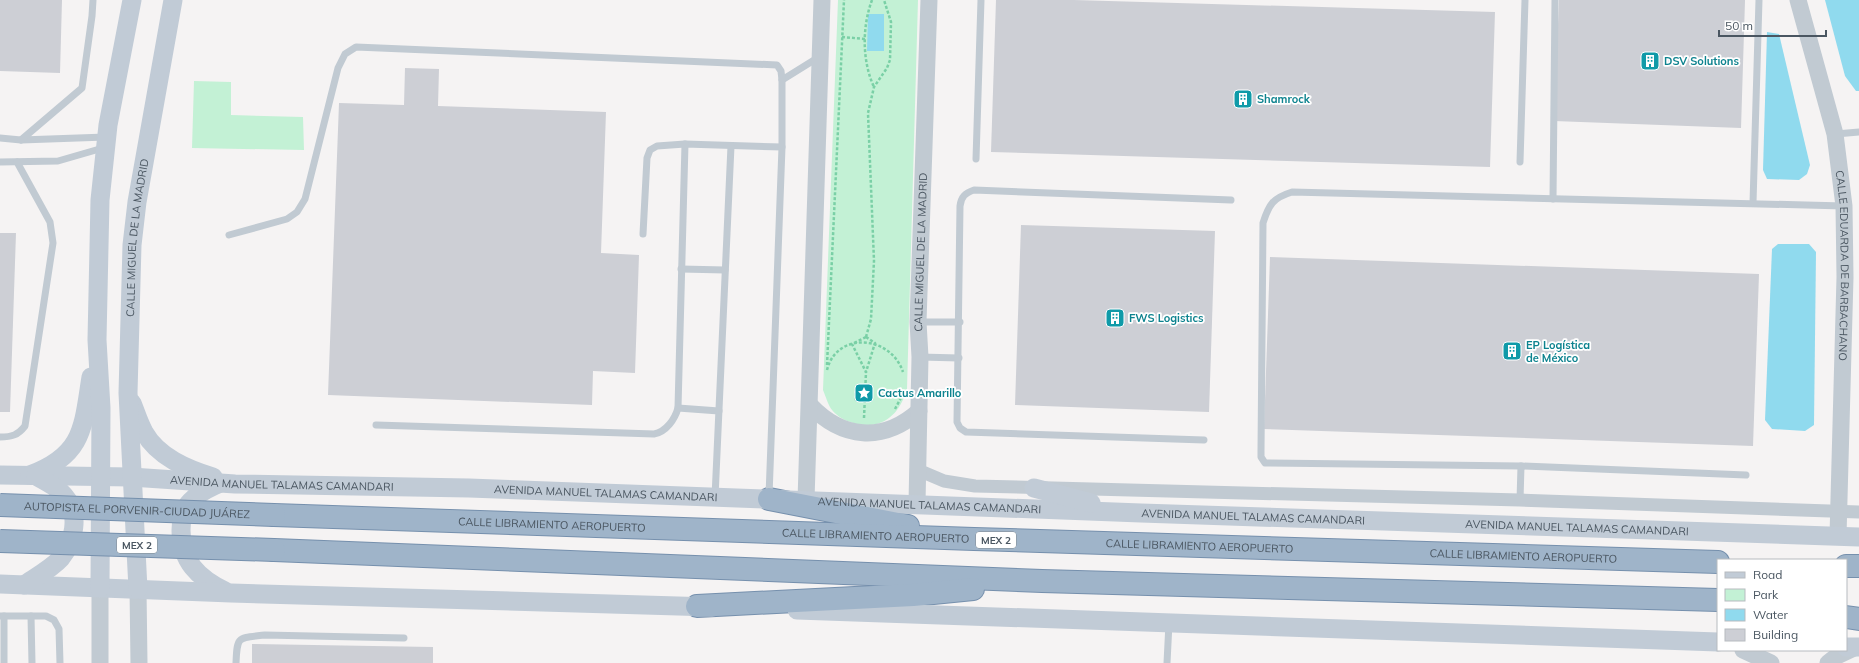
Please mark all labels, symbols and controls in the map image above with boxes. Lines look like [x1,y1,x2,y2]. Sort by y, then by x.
scale bar [1719,12,1826,38]
text: 50 m [1725,18,1753,33]
building icon: DSV Solutions [1639,50,1661,72]
place label: DSV Solutions [1664,54,1739,68]
building icon: Shamrock [1232,88,1254,110]
place label: Shamrock [1257,92,1311,106]
street label: CALLE MIGUEL DE LA MADRID [123,157,152,317]
street label: CALLE EDUARDA DE BARBACHANO [1833,169,1852,361]
street label: CALLE MIGUEL DE LA MADRID [911,172,930,332]
building icon: FWS Logistics [1104,307,1126,329]
place label: FWS Logistics [1129,311,1204,325]
place label: EP Logística de México [1526,338,1590,365]
building icon: EP Logística de México [1501,340,1523,362]
place icon: Cactus Amarillo [853,382,875,404]
place label: Cactus Amarillo [878,386,962,400]
street label: AVENIDA MANUEL TALAMAS CAMANDARI [170,473,394,494]
street label: AVENIDA MANUEL TALAMAS CAMANDARI [494,482,718,504]
street label: AVENIDA MANUEL TALAMAS CAMANDARI [817,494,1041,516]
street label: AUTOPISTA EL PORVENIR-CIUDAD JUÁREZ [24,499,251,521]
street label: AVENIDA MANUEL TALAMAS CAMANDARI [1141,506,1365,527]
street label: CALLE LIBRAMIENTO AEROPUERTO [458,514,646,535]
street label: AVENIDA MANUEL TALAMAS CAMANDARI [1465,517,1689,538]
street label: CALLE LIBRAMIENTO AEROPUERTO [782,525,970,546]
road number: MEX 2 [976,532,1016,548]
street label: CALLE LIBRAMIENTO AEROPUERTO [1105,536,1293,556]
road number: MEX 2 [117,537,157,553]
street label: CALLE LIBRAMIENTO AEROPUERTO [1429,546,1617,566]
legend [1717,559,1847,651]
text: Road [1753,567,1782,582]
text: Park [1753,587,1779,602]
text: Water [1753,607,1789,622]
text: Building [1753,627,1798,642]

